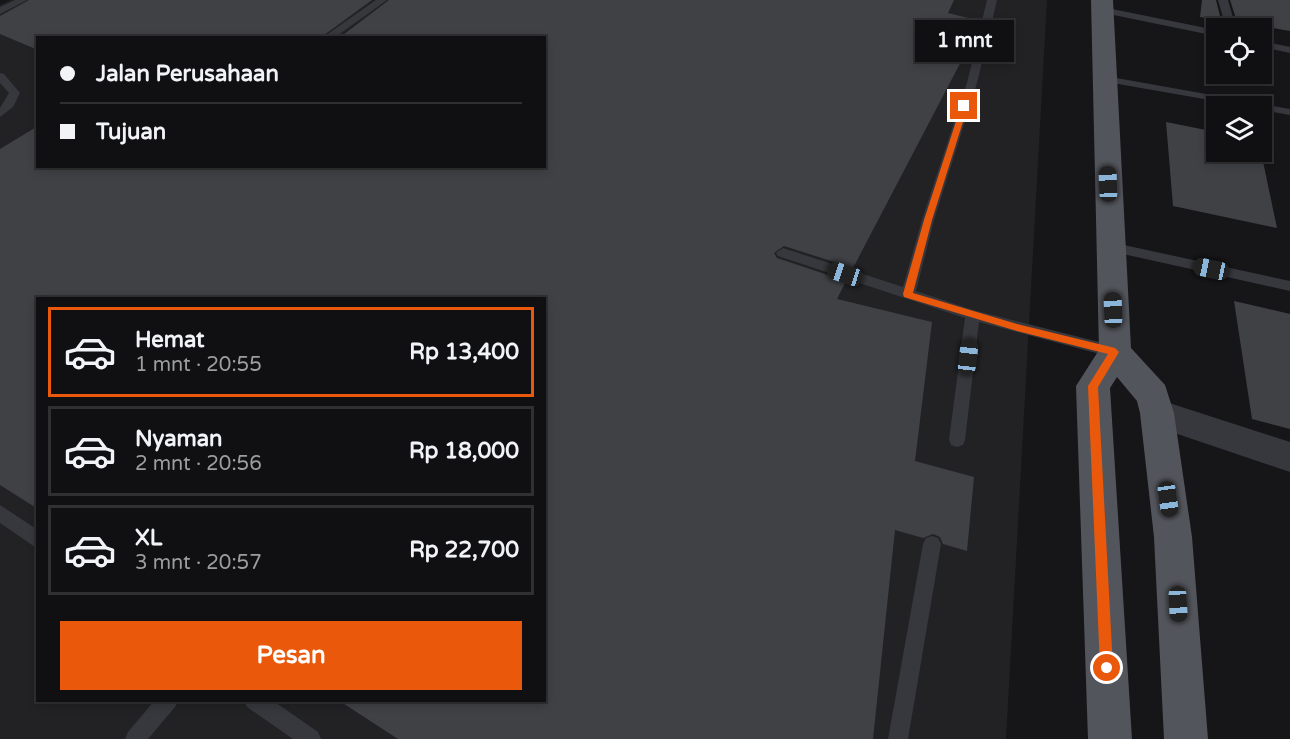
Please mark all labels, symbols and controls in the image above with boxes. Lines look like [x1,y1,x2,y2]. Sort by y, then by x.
map controls [1206,18,1272,162]
button: locate [1206,18,1272,84]
callout: 1 mnt [914,19,1014,61]
text: 1 mnt [937,29,992,53]
text: Jalan Perusahaan [96,61,279,87]
route end [950,92,977,119]
button: layers [1206,96,1272,162]
text: Tujuan [96,119,166,145]
car [1098,166,1118,202]
car [1192,256,1230,282]
car [825,260,865,288]
car [1103,292,1123,328]
icon: car [63,325,117,379]
text: Hemat [135,327,204,353]
car [957,338,979,376]
text: Rp 13,400 [409,339,519,365]
text: 1 mnt · 20:55 [135,353,262,377]
icon: car [63,424,117,478]
text: Nyaman [135,426,222,452]
text: Rp 18,000 [409,438,519,464]
text: 2 mnt · 20:56 [135,452,262,476]
car [1157,480,1179,518]
icon: car [63,523,117,577]
text: XL [135,525,162,551]
text: Rp 22,700 [409,537,519,563]
text: 3 mnt · 20:57 [135,551,262,575]
car [1168,586,1188,622]
button: Pesan [60,621,522,690]
route start [1093,654,1120,681]

